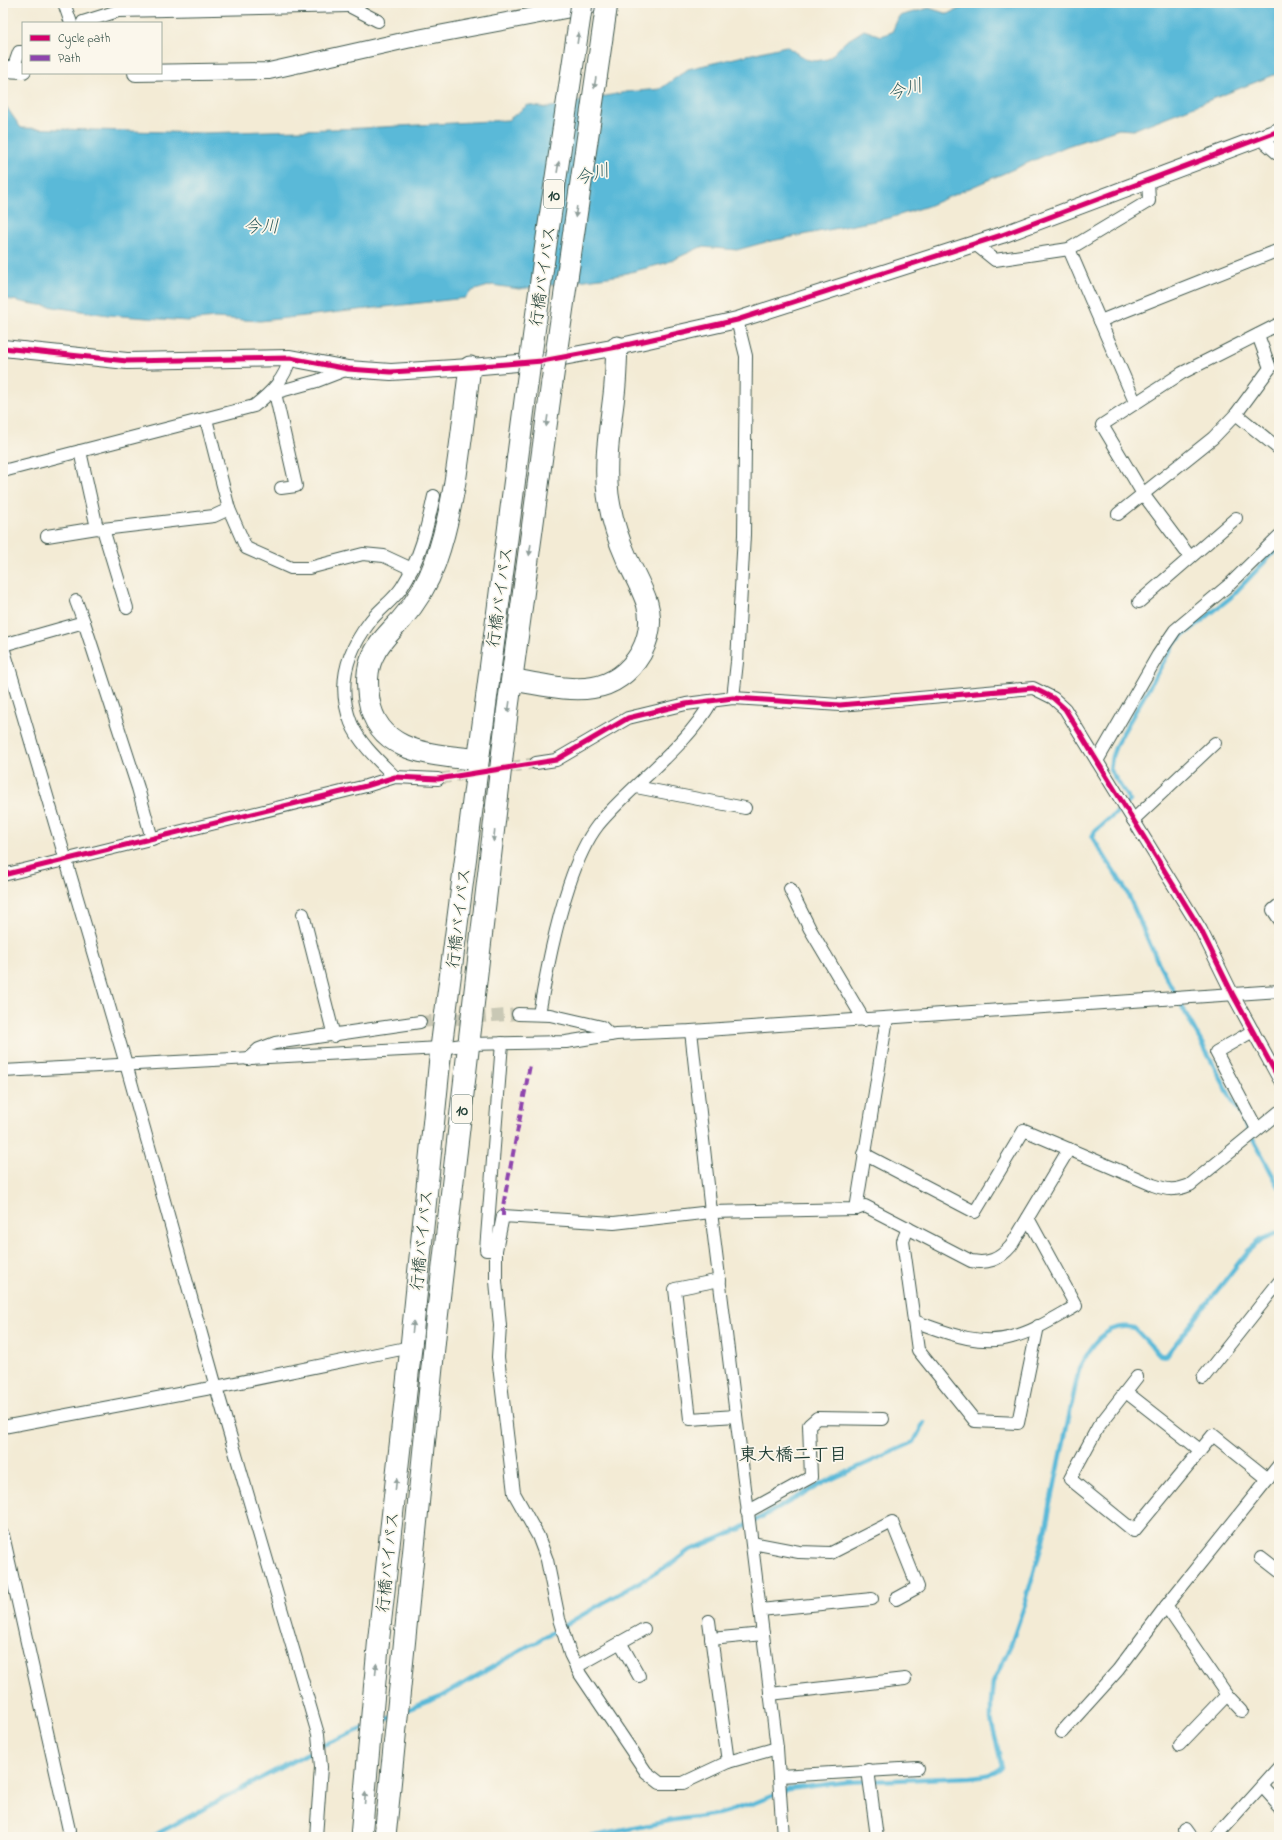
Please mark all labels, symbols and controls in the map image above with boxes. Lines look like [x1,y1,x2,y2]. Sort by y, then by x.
legend [22,22,162,74]
text: Cycle path [58,30,110,49]
one-way arrow [575,32,581,44]
text: Path [58,50,81,68]
water label: 今川 [885,74,926,108]
one-way arrow [592,77,598,89]
water label: 今川 [572,159,613,193]
one-way arrow [555,160,561,173]
road number: 10 [544,180,564,208]
one-way arrow [573,206,579,218]
water label: 今川 [243,215,279,241]
street label: 行橋バイパス [524,224,563,328]
one-way arrow [544,415,550,427]
one-way arrow [527,544,533,556]
street label: 行橋バイパス [481,545,520,649]
one-way arrow [506,700,512,713]
one-way arrow [490,830,497,842]
street label: 行橋バイパス [441,866,478,970]
road number: 10 [452,1095,472,1123]
street label: 行橋バイパス [405,1188,440,1292]
one-way arrow [409,1321,416,1333]
district label: 東大橋二丁目 [739,1443,847,1469]
one-way arrow [393,1478,399,1490]
street label: 行橋バイパス [371,1510,406,1614]
one-way arrow [373,1663,380,1675]
one-way arrow [361,1792,368,1804]

